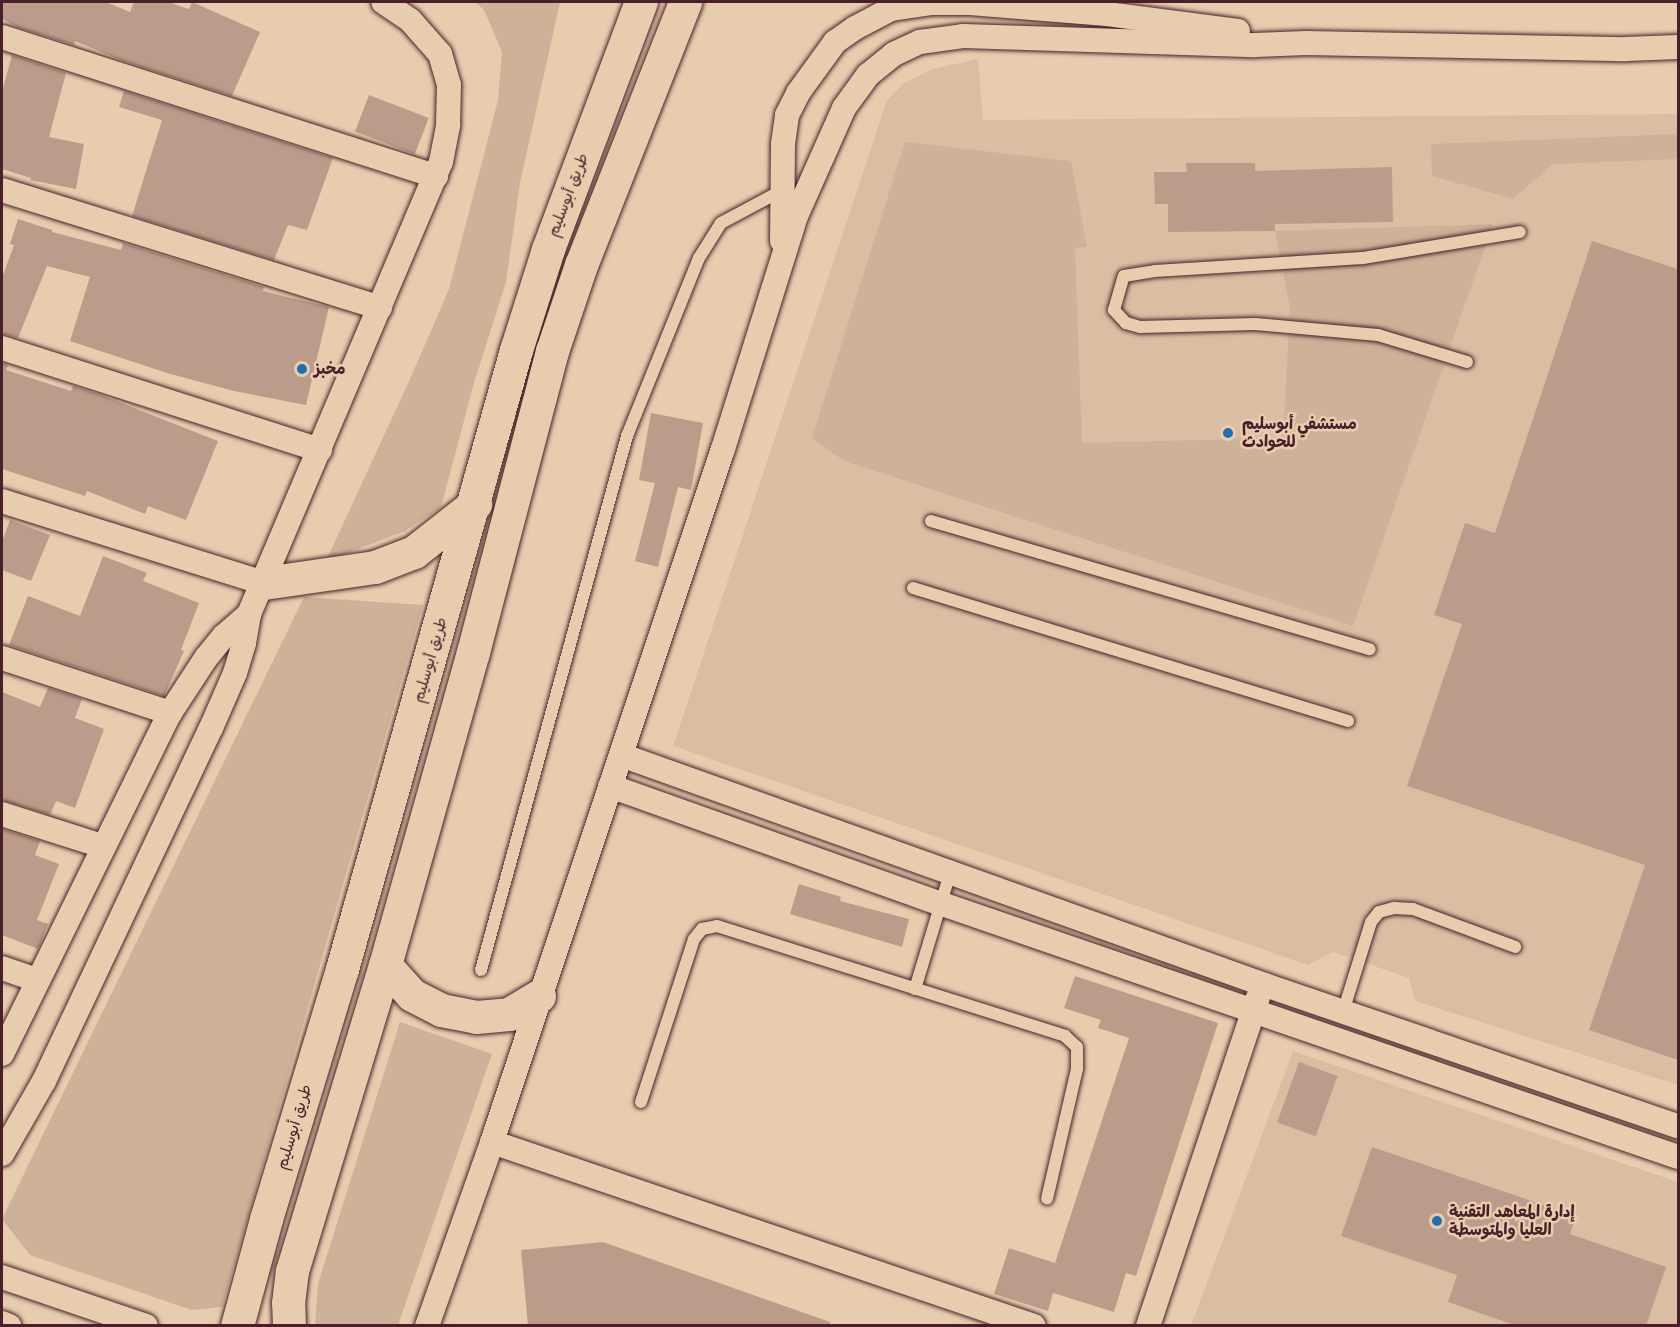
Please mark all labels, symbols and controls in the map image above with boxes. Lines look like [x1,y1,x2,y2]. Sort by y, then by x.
street label: طريق أبوسليم [543,151,593,239]
place label: مخبز [314,359,346,379]
marker: مخبز [295,362,309,376]
place label: مستشفي أبوسليم للحوادث [1242,414,1357,452]
marker: مستشفي أبوسليم للحوادث [1219,424,1237,442]
street label: طريق أبوسليم [409,615,451,705]
street label: طريق أبوسليم [272,1082,316,1172]
place label: إدارة المعاهد التقنية العليا والمتوسطة [1449,1202,1575,1240]
marker: إدارة المعاهد التقنية العليا والمتوسطة [1430,1214,1444,1228]

